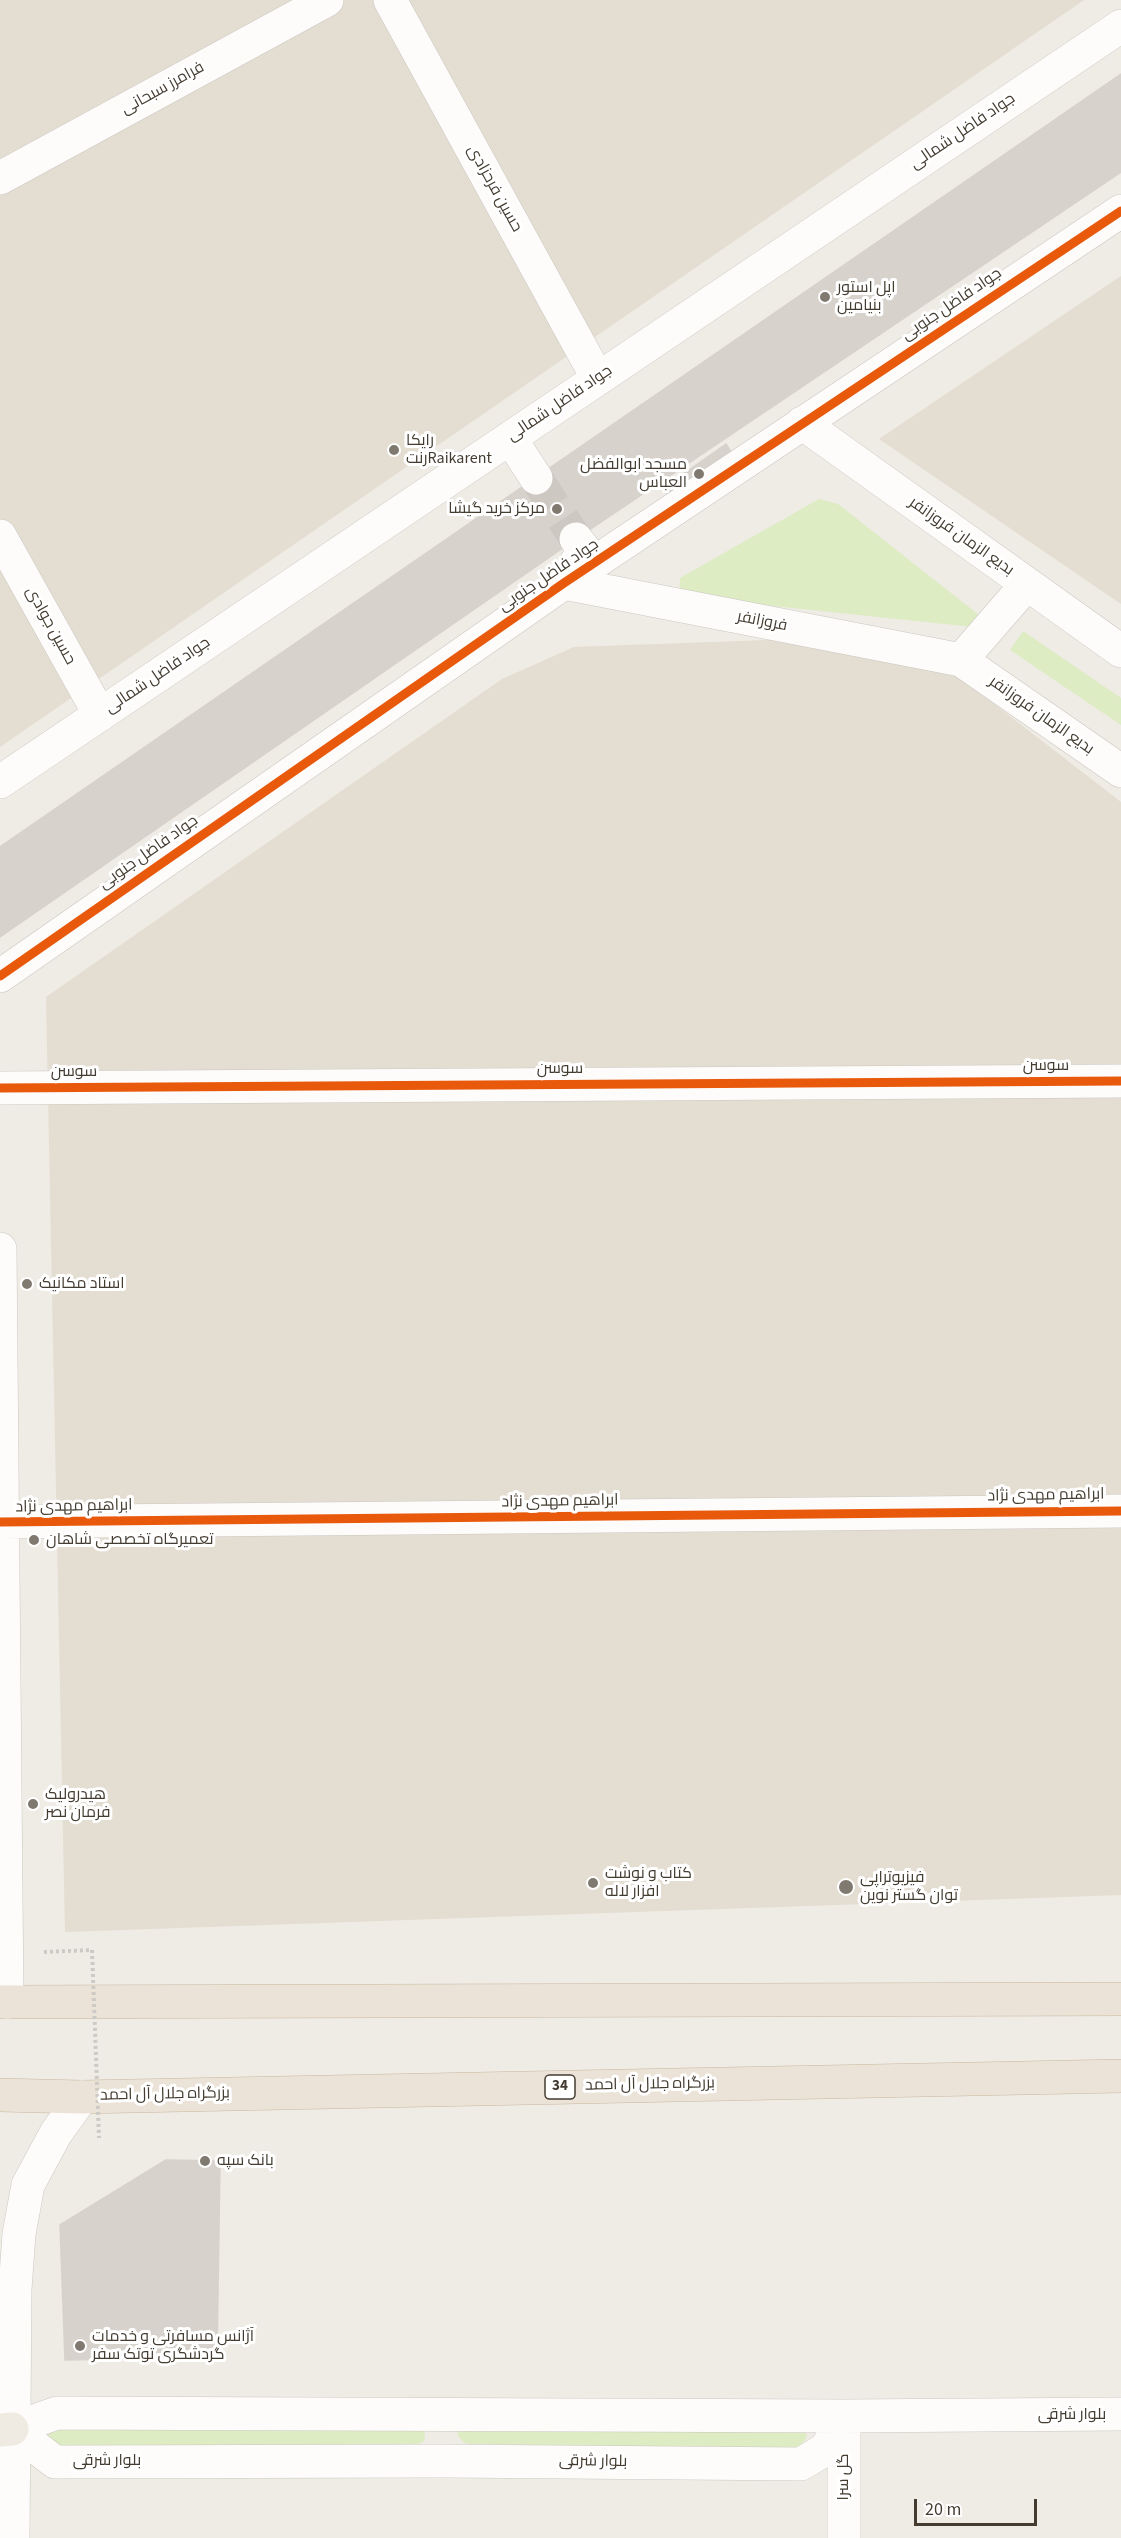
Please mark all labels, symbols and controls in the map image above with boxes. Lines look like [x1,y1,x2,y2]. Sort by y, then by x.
street label: فرامرز سبحانی [118,58,208,120]
street label: جواد فاضل شمالی [907,90,1019,174]
street label: حسین فرحزادی [462,142,526,236]
street label: جواد فاضل جنوبی [898,264,1006,346]
place label: اپل استور بنیامین [837,278,896,316]
marker: اپل استور بنیامین [818,290,832,304]
street label: جواد فاضل شمالی [504,362,616,446]
place label: رایکا رنتRaikarent [406,431,492,469]
marker: رایکا رنتRaikarent [387,443,401,457]
place label: مسجد ابوالفضل العباس [580,455,687,493]
marker: مسجد ابوالفضل العباس [692,467,706,481]
street label: بدیع‌ الزمان فروزانفر [905,494,1017,580]
place label: مرکز خرید گیشا [448,499,545,519]
marker: مرکز خرید گیشا [550,502,564,516]
street label: جواد فاضل جنوبی [495,535,603,617]
street label: حسین جوادی [21,584,79,668]
street label: فروزانفر [735,608,789,636]
street label: جواد فاضل شمالی [102,634,214,718]
street label: بدیع الزمان فروزانفر [985,673,1097,759]
street label: جواد فاضل جنوبی [96,812,202,894]
street label: سوسن [1023,1056,1069,1076]
street label: سوسن [537,1059,583,1079]
street label: سوسن [51,1062,97,1082]
place label: استاد مکانیک [39,1274,124,1294]
marker: استاد مکانیک [20,1277,34,1291]
street label: ابراهیم مهدی نژاد [987,1485,1105,1507]
street label: ابراهیم مهدی نژاد [501,1491,619,1513]
street label: ابراهیم مهدی نژاد [15,1496,133,1518]
place label: تعمیرگاه تخصصی شاهان [46,1530,213,1550]
marker: تعمیرگاه تخصصی شاهان [27,1533,41,1547]
place label: هیدرولیک فرمان نصر [45,1785,111,1823]
marker: هیدرولیک فرمان نصر [26,1797,40,1811]
place label: کتاب و نوشت افزار لاله [605,1864,692,1902]
place label: فیزیوتراپی توان گستر نوین [860,1868,958,1906]
marker: کتاب و نوشت افزار لاله [586,1876,600,1890]
marker: فیزیوتراپی توان گستر نوین [837,1878,855,1896]
street label: بزرگراه جلال آل احمد [585,2074,715,2096]
road number: 34 [545,2075,575,2099]
street label: بزرگراه جلال آل احمد [100,2084,230,2106]
place label: بانک سپه [217,2151,274,2171]
marker: بانک سپه [198,2154,212,2168]
place label: آژانس مسافرتی و خدمات گردشگری توتک سفر [92,2327,254,2365]
marker: آژانس مسافرتی و خدمات گردشگری توتک سفر [73,2339,87,2353]
street label: بلوار شرقی [1038,2405,1106,2425]
street label: بلوار شرقی [73,2451,141,2471]
street label: بلوار شرقی [559,2452,627,2472]
street label: گل سرا [834,2453,854,2501]
scale bar [917,2487,1040,2525]
text: 20 m [925,2497,961,2522]

